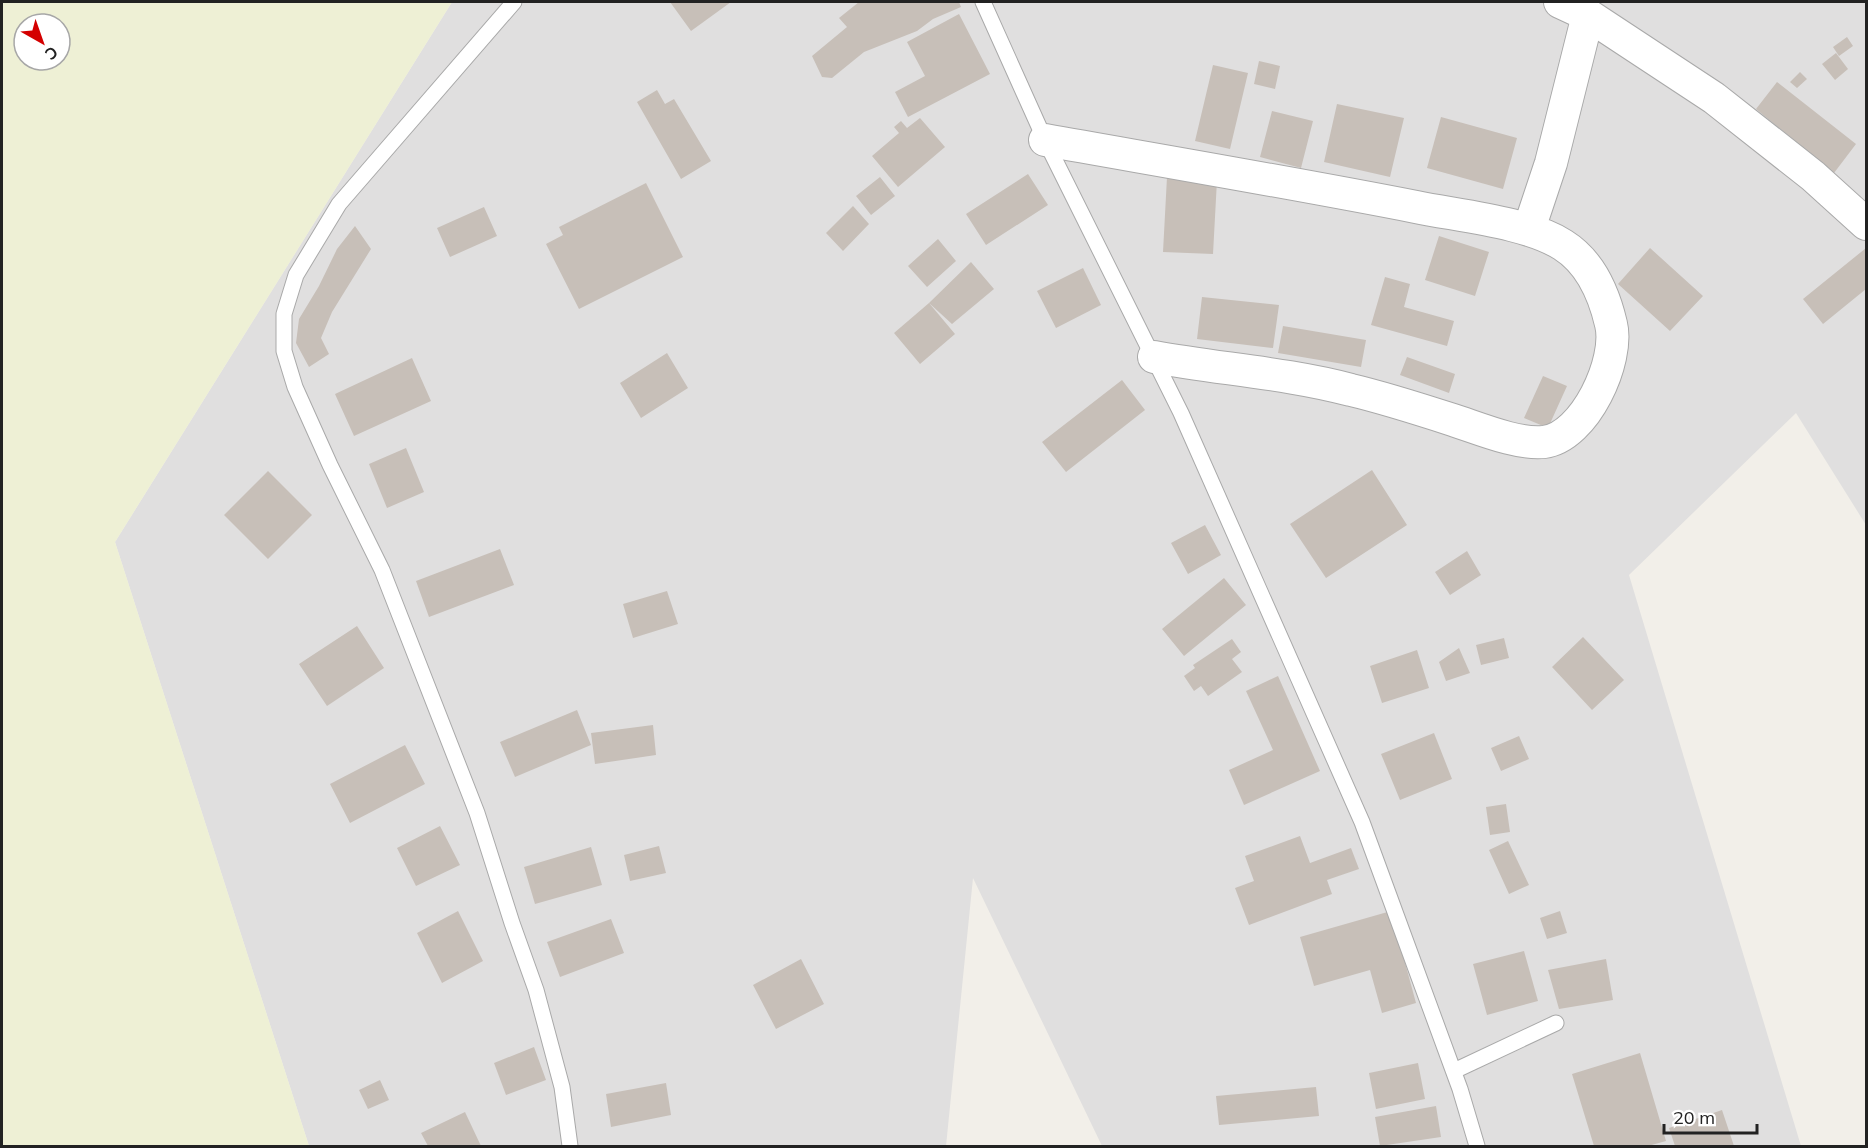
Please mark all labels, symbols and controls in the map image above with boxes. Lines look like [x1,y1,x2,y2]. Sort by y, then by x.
north arrow [12,12,72,72]
text: С [41,42,62,65]
scale bar [1664,1097,1757,1135]
text: 20 m [1673,1106,1715,1129]

